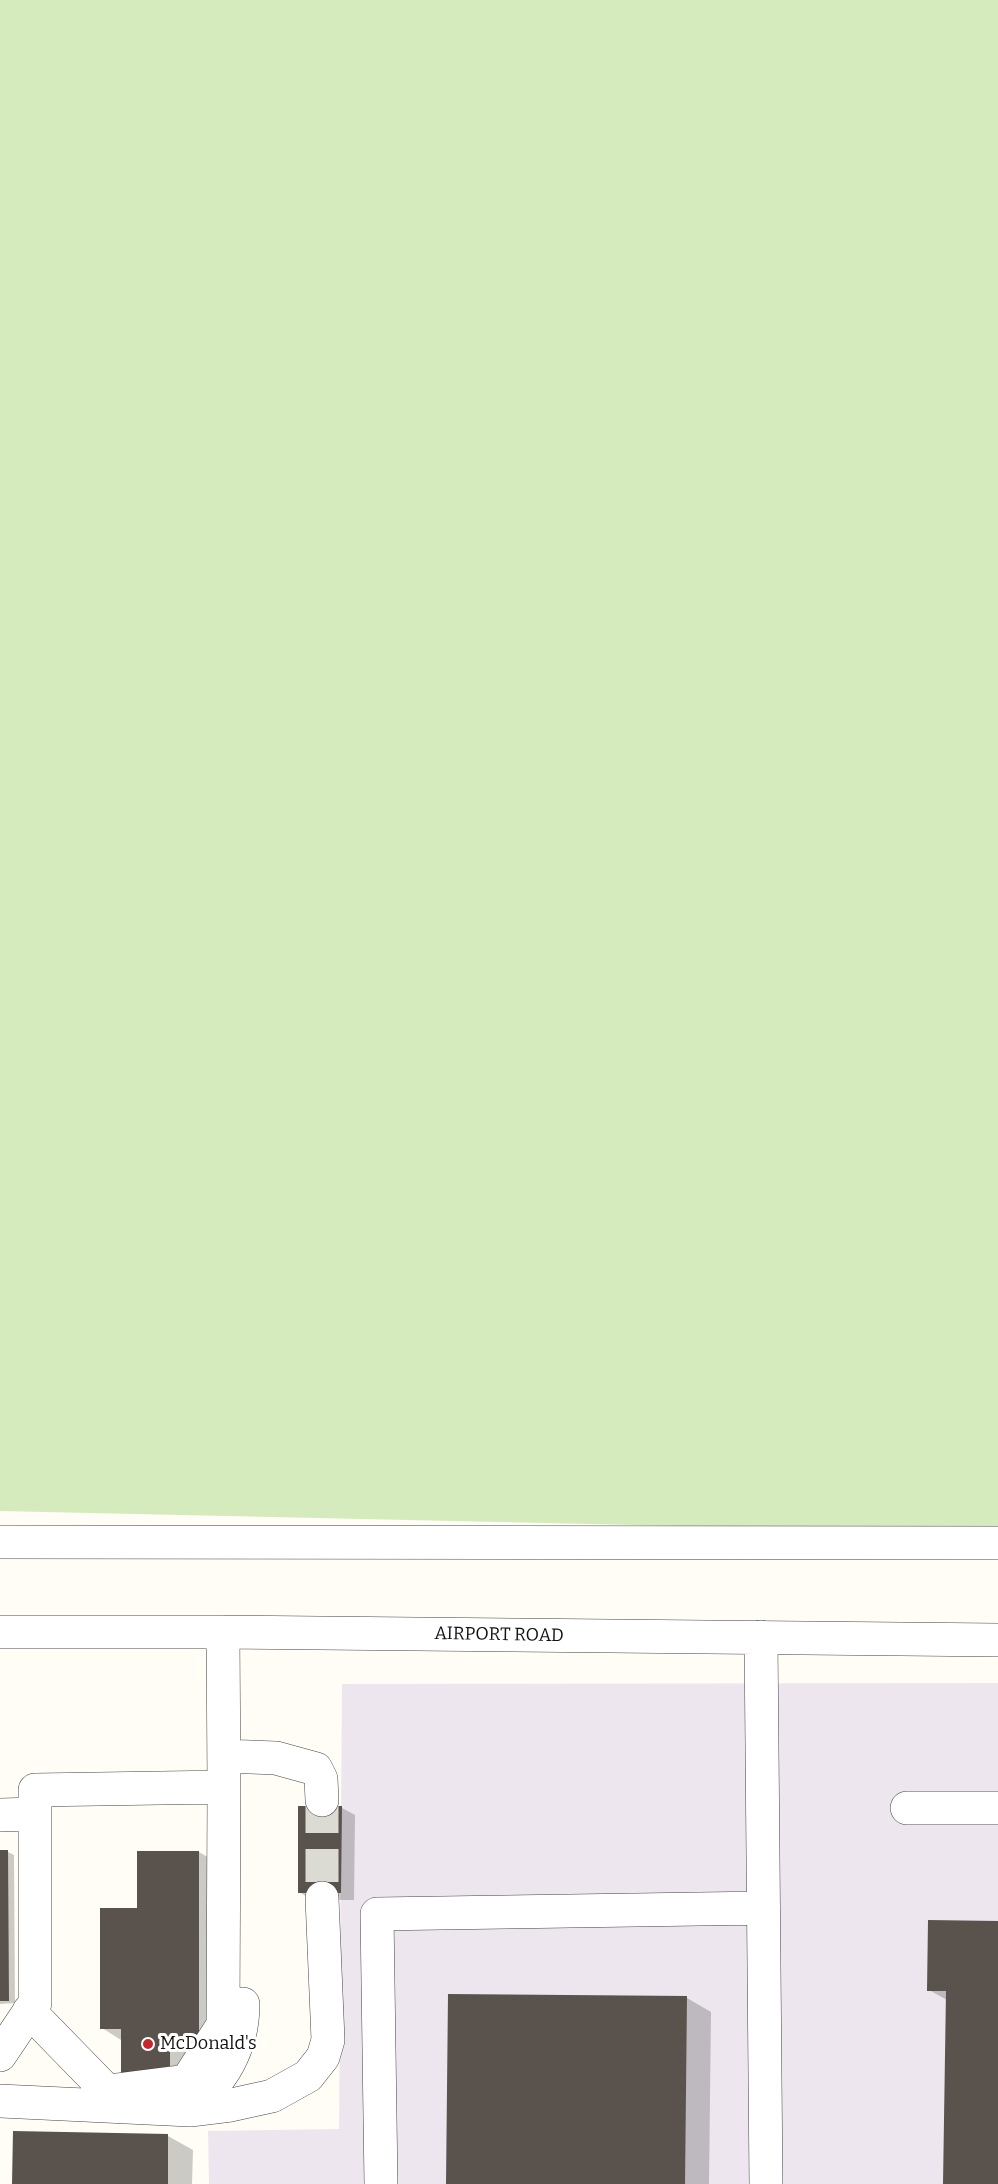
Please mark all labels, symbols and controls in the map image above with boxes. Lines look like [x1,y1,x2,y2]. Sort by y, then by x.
street label: AIRPORT ROAD [434,1623,564,1647]
place label: McDonald's [160,2033,257,2055]
marker: McDonald's [141,2037,155,2051]

